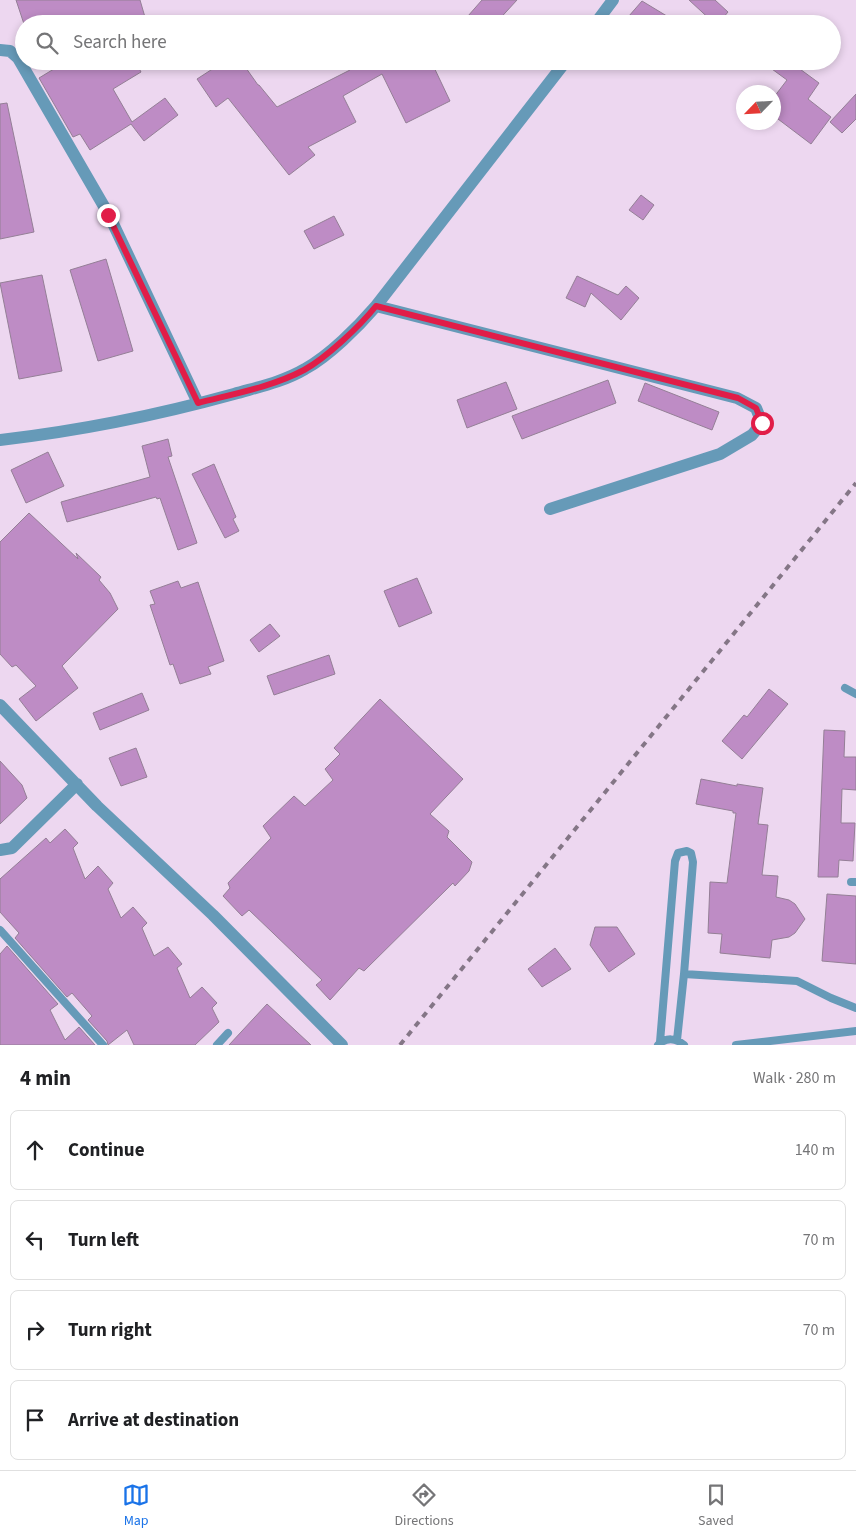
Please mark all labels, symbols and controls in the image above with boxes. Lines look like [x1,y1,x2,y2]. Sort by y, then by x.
search box [15,15,841,70]
icon: search [33,29,61,57]
text: Search here [73,29,167,56]
north arrow [736,85,781,130]
route end [97,204,120,227]
route start [751,412,774,435]
text: 4 min [20,1063,71,1093]
text: Walk · 280 m [753,1067,836,1089]
icon: ahead [21,1136,49,1164]
text: Continue [68,1137,145,1164]
text: 140 m [795,1139,835,1161]
icon: left [21,1226,49,1254]
text: Turn left [68,1227,139,1254]
text: 70 m [803,1229,835,1251]
icon: right [21,1316,49,1344]
text: Turn right [68,1317,152,1344]
text: 70 m [803,1319,835,1341]
icon: arrive [21,1406,49,1434]
text: Arrive at destination [68,1407,239,1434]
tab: Map [122,1481,150,1531]
tab: Directions [394,1481,454,1531]
tab: Saved [698,1481,734,1531]

